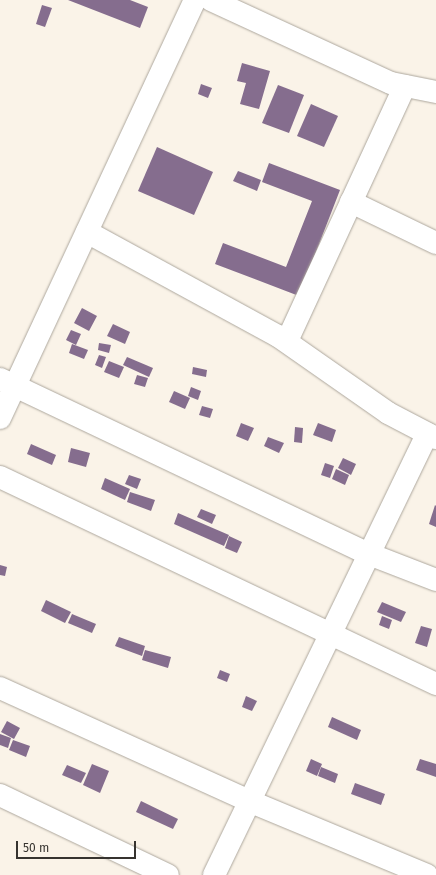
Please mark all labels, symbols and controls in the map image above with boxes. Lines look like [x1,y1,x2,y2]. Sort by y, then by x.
scale bar [18,833,138,859]
text: 50 m [23,841,49,855]

